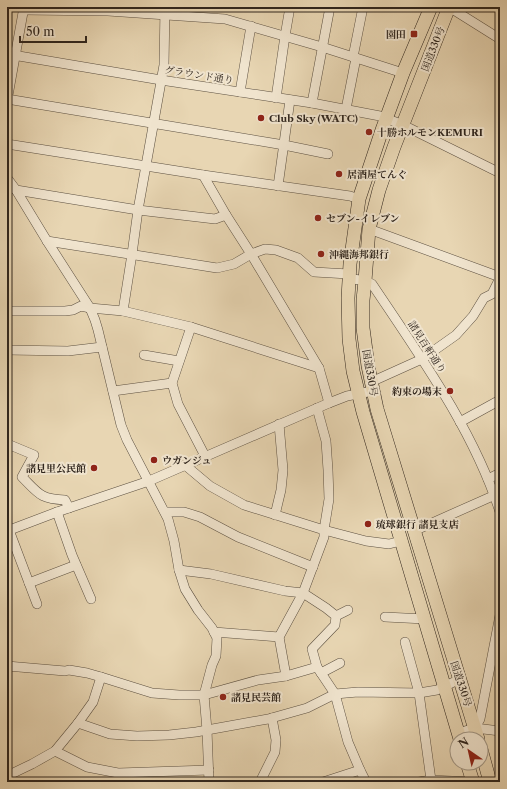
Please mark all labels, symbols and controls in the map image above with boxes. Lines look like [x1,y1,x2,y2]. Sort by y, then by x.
scale bar [20,18,86,44]
text: 50 m [26,24,55,39]
street label: 国道330号 [418,25,448,73]
place label: 園田 [386,28,406,41]
marker: 園田 [409,29,419,39]
street label: グラウンド通り [163,63,235,87]
place label: Club Sky (WATC) [269,112,358,125]
marker: Club Sky (WATC) [256,113,266,123]
place label: 十勝ホルモンKEMURI [377,126,483,139]
marker: 十勝ホルモンKEMURI [364,127,374,137]
place label: 居酒屋てんぐ [347,168,407,181]
marker: 居酒屋てんぐ [334,169,344,179]
place label: セブン-イレブン [326,212,400,225]
marker: セブン-イレブン [313,213,323,223]
place label: 沖縄海邦銀行 [329,248,389,261]
marker: 沖縄海邦銀行 [316,249,326,259]
street label: 諸見百軒通り [405,318,449,376]
street label: 国道330号 [359,349,381,397]
place label: 約束の場末 [392,385,442,398]
marker: 約束の場末 [445,386,455,396]
place label: ウガンジュ [162,454,212,467]
marker: ウガンジュ [149,455,159,465]
place label: 諸見里公民館 [26,462,86,475]
marker: 諸見里公民館 [89,463,99,473]
place label: 琉球銀行 諸見支店 [375,518,460,531]
marker: 琉球銀行 諸見支店 [363,519,373,529]
street label: 国道330号 [448,659,474,709]
place label: 諸見民芸館 [231,691,281,704]
marker: 諸見民芸館 [218,692,228,702]
north arrow [449,731,489,771]
text: N [456,734,472,751]

